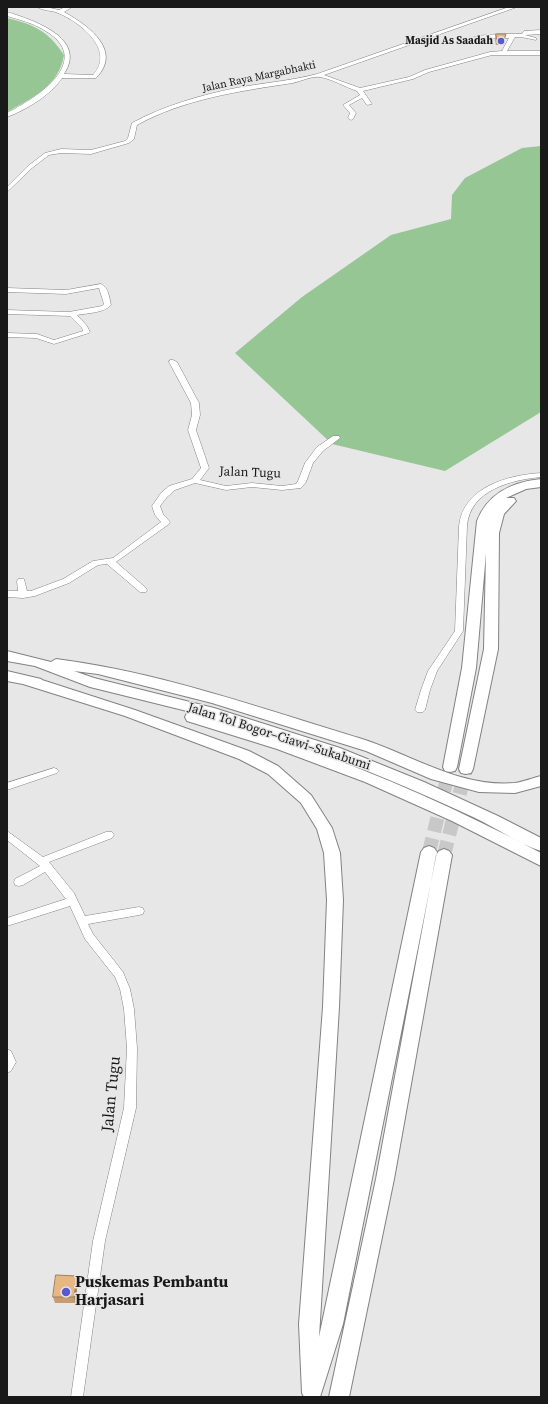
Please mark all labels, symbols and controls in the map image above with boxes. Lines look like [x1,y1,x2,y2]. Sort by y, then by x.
place label: Masjid As Saadah [405,34,493,48]
marker: Masjid As Saadah [496,36,506,46]
street label: Jalan Raya Margabhakti [201,59,317,95]
street label: Jalan Tugu [219,464,281,482]
street label: Jalan Tol Bogor–Ciawi–Sukabumi [186,700,372,774]
street label: Jalan Tugu [98,1055,126,1133]
place label: Puskemas Pembantu Harjasari [75,1273,228,1311]
marker: Puskemas Pembantu Harjasari [60,1286,72,1298]

